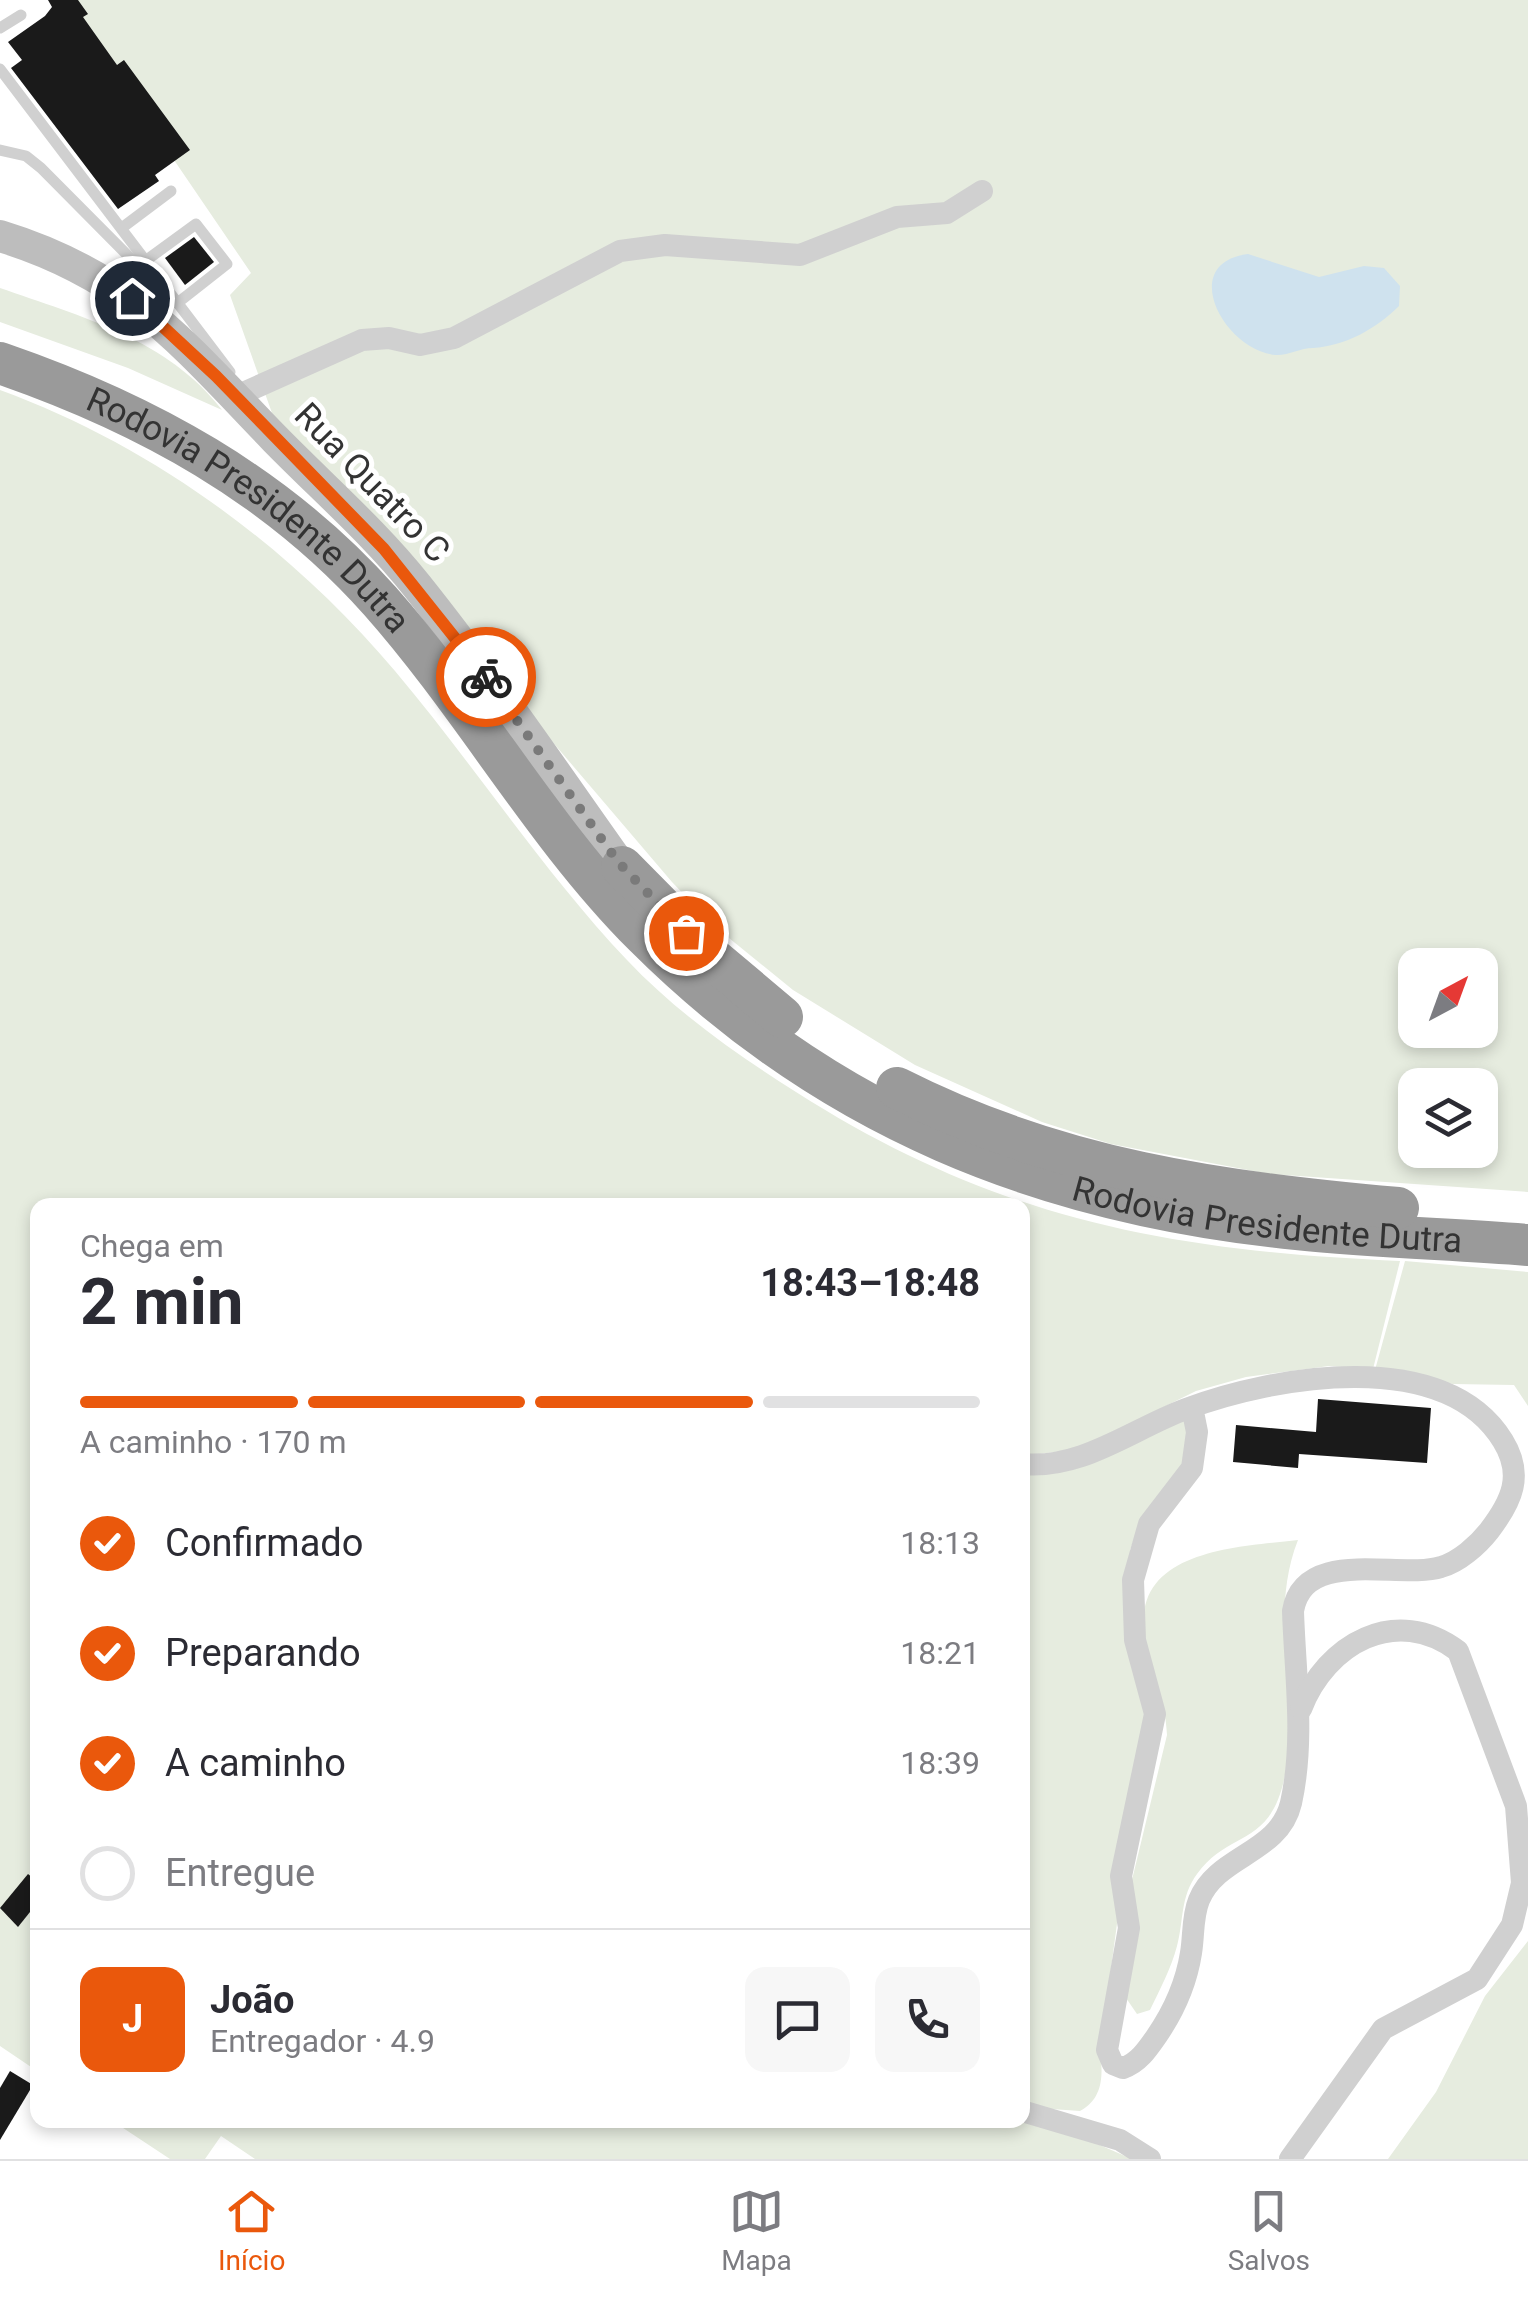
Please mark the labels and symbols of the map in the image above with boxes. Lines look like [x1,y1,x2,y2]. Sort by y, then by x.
pin [90,256,175,341]
street label: Rodovia Presidente Dutra [81,379,419,641]
street label: Rua Quatro C [286,395,458,571]
courier [436,627,536,727]
pin [644,891,729,976]
north arrow [1398,948,1498,1048]
street label: Rodovia Presidente Dutra [1068,1168,1463,1261]

